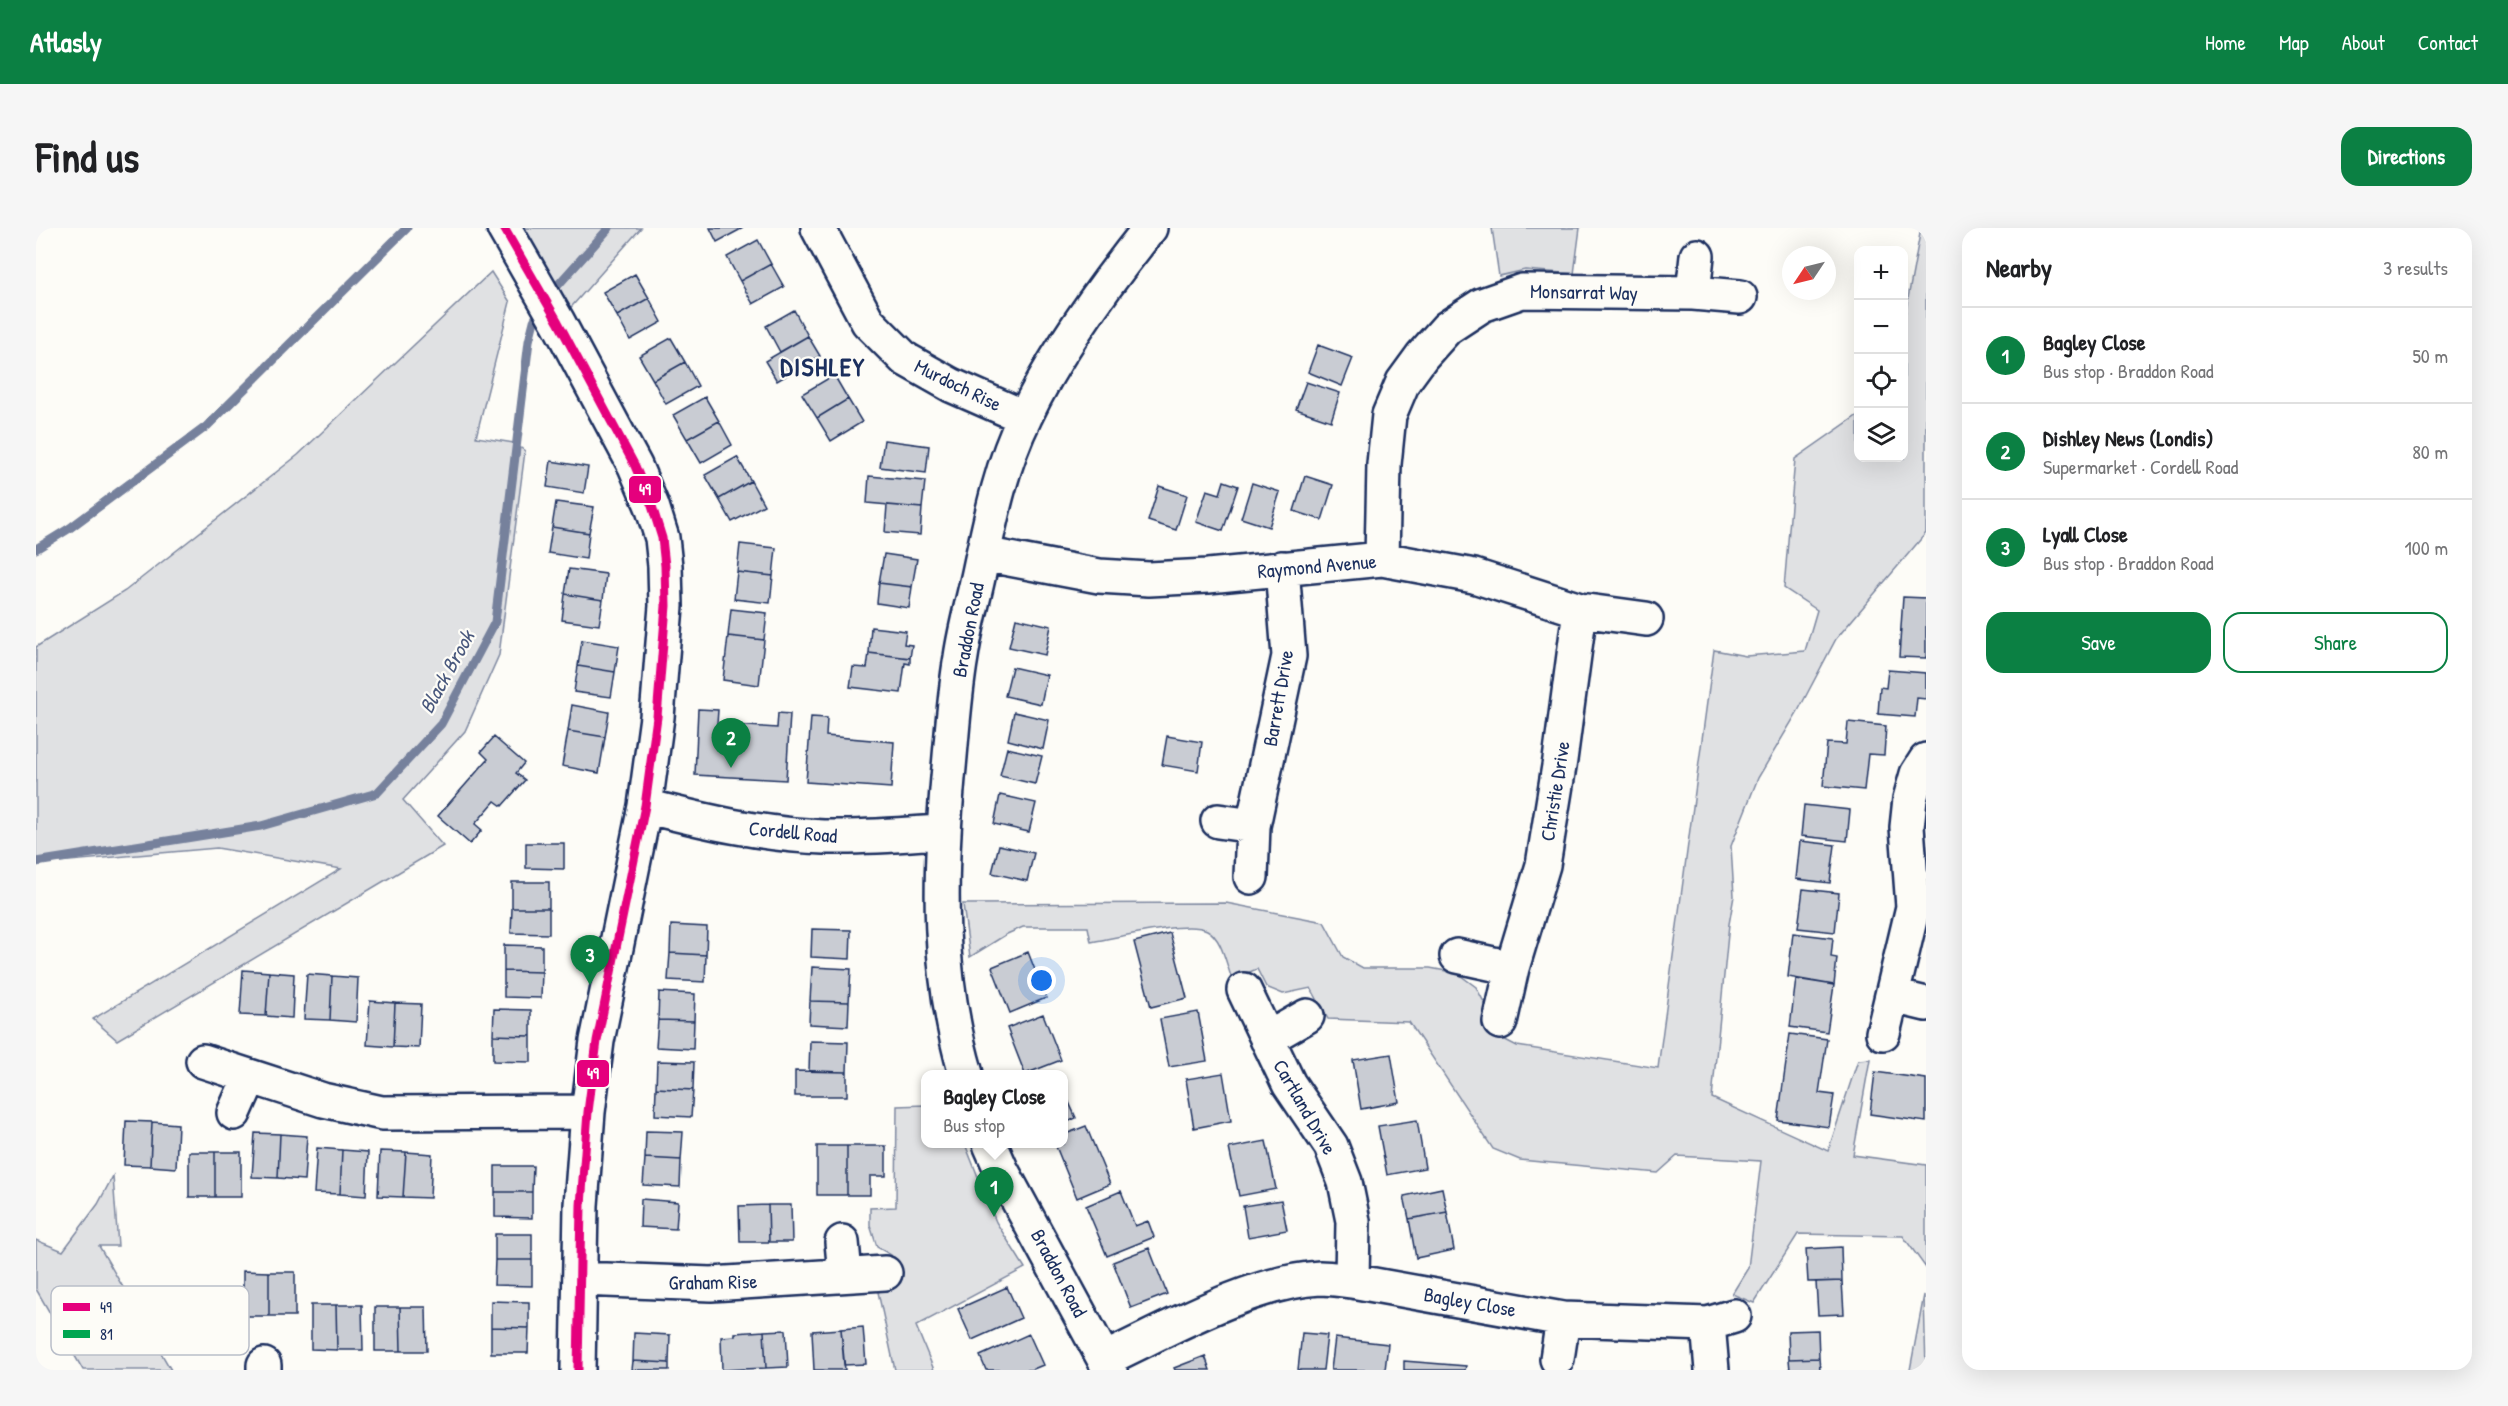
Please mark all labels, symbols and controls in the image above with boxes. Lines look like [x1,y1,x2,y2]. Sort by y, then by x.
text: Atlasly [30,23,102,61]
text: Home [2205,28,2246,57]
text: Map [2279,28,2309,57]
text: About [2342,28,2385,57]
text: Contact [2418,28,2478,57]
button: Directions [2341,127,2472,186]
text: Find us [36,128,139,185]
north arrow [1782,246,1836,300]
map controls [1854,246,1908,462]
button: + [1854,246,1908,300]
text: Nearby [1986,250,2052,285]
text: 3 results [2383,254,2448,281]
street label: Monsarrat Way [1530,277,1638,306]
button: − [1854,300,1908,354]
text: Bagley Close [2043,327,2146,357]
text: 1 [2002,342,2009,369]
text: 50 m [2412,342,2448,369]
district label: DISHLEY [780,349,866,384]
street label: Murdoch Rise [910,352,1006,417]
button: locate [1854,354,1908,408]
text: Bus stop · Braddon Road [2043,357,2214,384]
button: layers [1854,408,1908,462]
text: Dishley News (Londis) [2043,423,2214,453]
text: 2 [2001,438,2010,465]
text: 80 m [2412,438,2448,465]
text: Supermarket · Cordell Road [2043,453,2238,480]
line badge: 49 [628,475,662,504]
text: 49 [639,478,651,500]
text: Lyall Close [2043,519,2128,549]
text: 3 [2001,534,2010,561]
text: 100 m [2405,534,2448,561]
street label: Raymond Avenue [1256,547,1378,584]
text: Bus stop · Braddon Road [2043,549,2214,576]
street label: Braddon Road [945,580,990,679]
button: Save [1986,612,2211,673]
button: Share [2223,612,2448,673]
water label: Black Brook [412,623,482,718]
street label: Barrett Drive [1256,648,1299,748]
pin: 2 [712,718,750,768]
street label: Christie Drive [1533,739,1576,843]
street label: Cordell Road [748,814,838,849]
pin: 3 [570,936,610,985]
your location [1027,966,1056,995]
street label: Cartland Drive [1267,1054,1344,1159]
line badge: 49 [576,1059,610,1088]
text: 49 [587,1062,599,1084]
popup [921,1070,1068,1148]
text: Bagley Close [943,1081,1046,1111]
text: Bus stop [943,1111,1005,1138]
pin: 1 [974,1168,1014,1217]
street label: Braddon Road [1025,1224,1094,1322]
street label: Graham Rise [668,1267,758,1296]
street label: Bagley Close [1422,1280,1518,1323]
legend [51,1286,249,1355]
text: 49 [100,1296,112,1318]
text: 81 [100,1323,113,1345]

